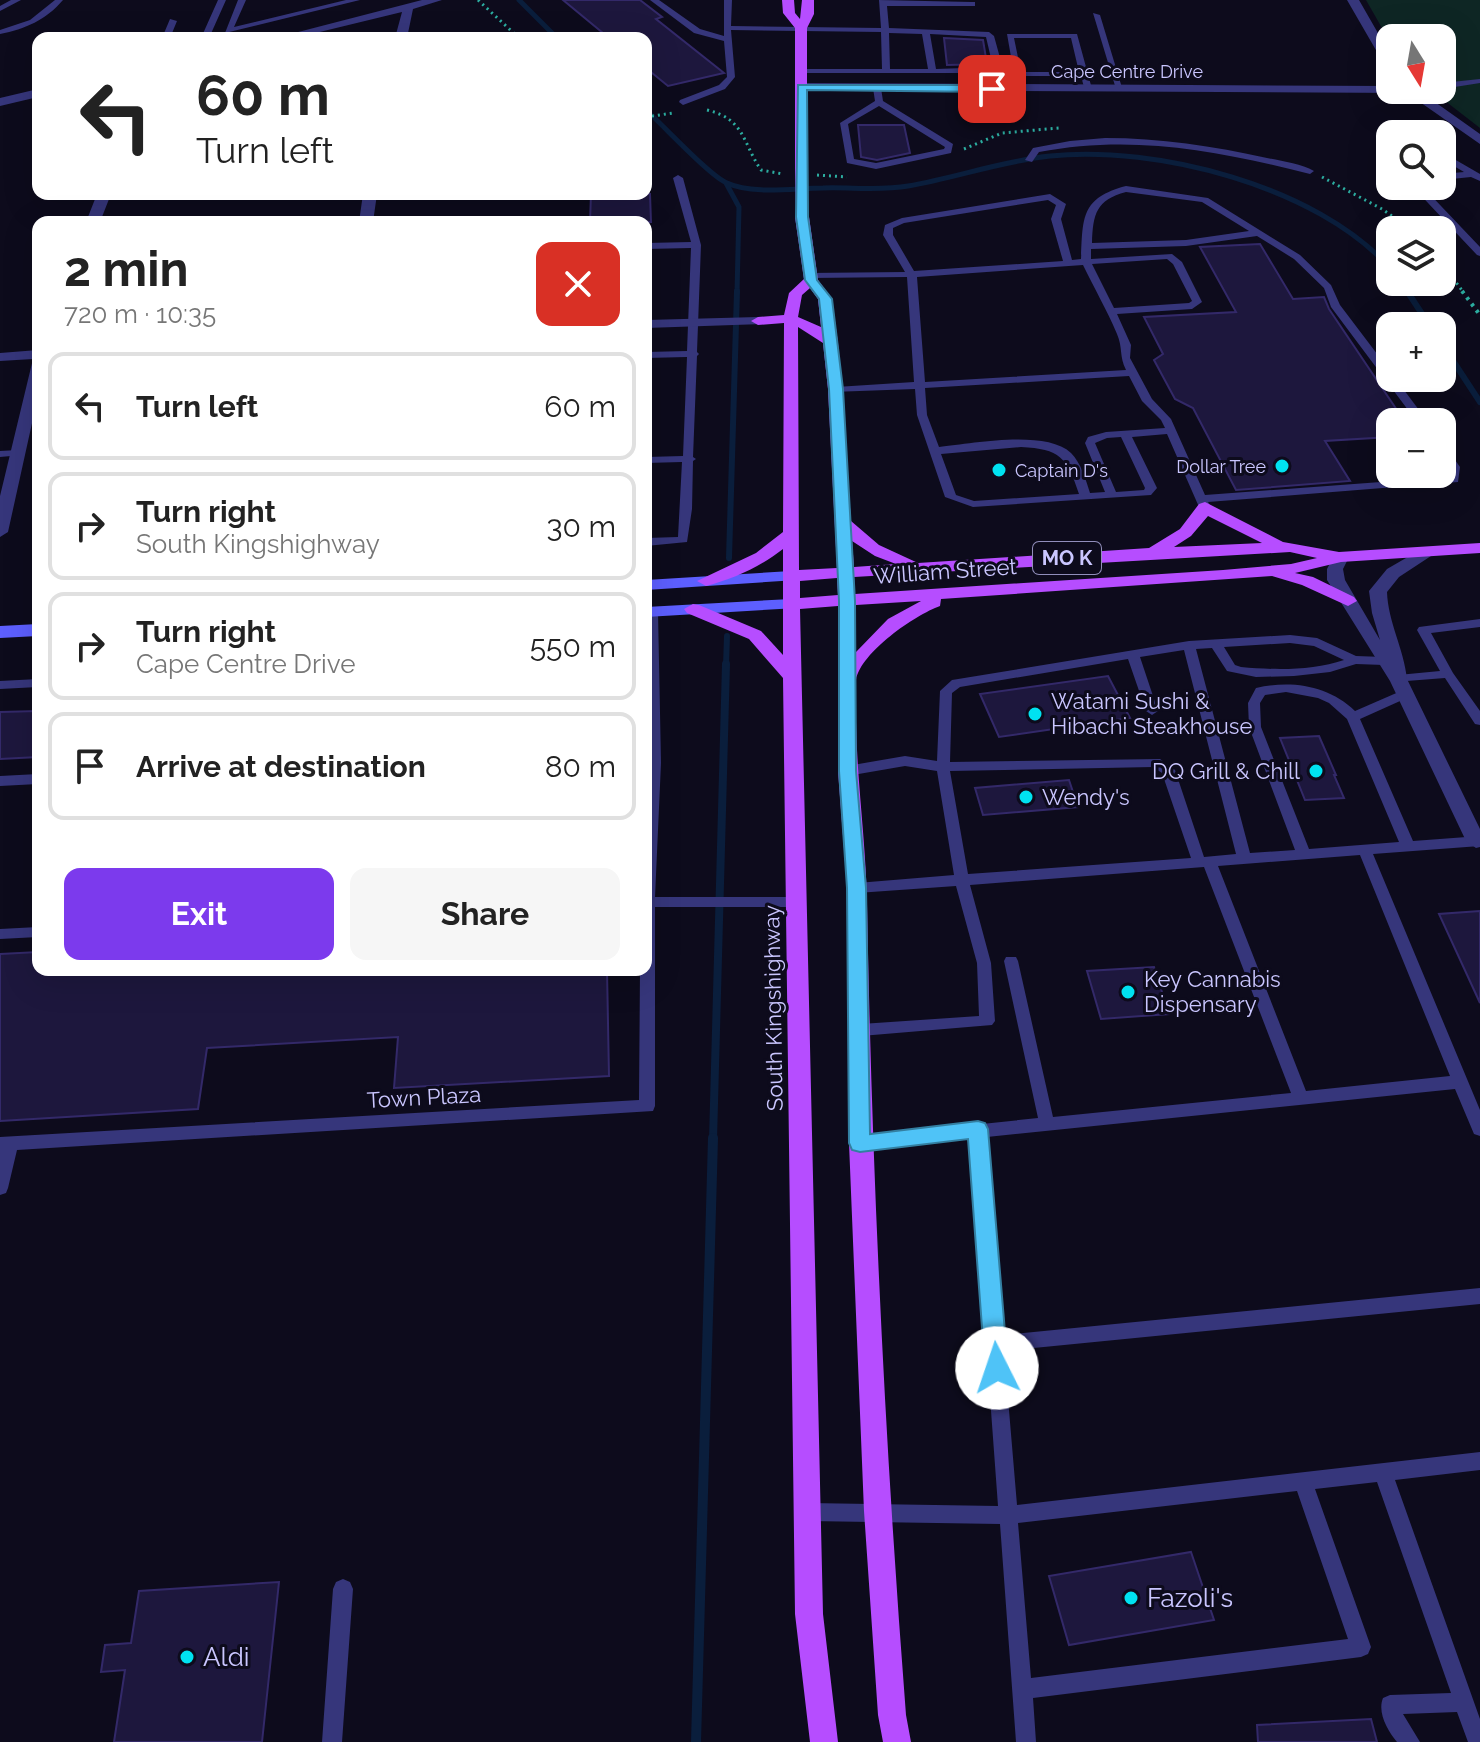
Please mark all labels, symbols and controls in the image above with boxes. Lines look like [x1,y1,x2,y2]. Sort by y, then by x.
north arrow [1376,24,1456,104]
map controls [1376,24,1456,488]
pin [958,55,1026,123]
street label: Cape Centre Drive [1051,61,1203,82]
text: 60 m [196,62,330,128]
icon: left [64,64,168,168]
icon: arrive [970,67,1014,111]
button: search [1376,120,1456,200]
text: Turn left [196,129,334,171]
button: layers [1376,216,1456,296]
text: 2 min [64,241,189,297]
button: close [536,242,620,326]
text: 720 m · 10:35 [64,299,216,329]
button: + [1376,312,1456,392]
icon: left [68,384,112,428]
text: Turn left [136,389,258,424]
text: 60 m [544,389,616,424]
button: − [1376,408,1456,488]
place label: Dollar Tree [1176,456,1266,477]
marker: Dollar Tree [1273,457,1291,475]
place label: Captain D's [1015,460,1108,481]
marker: Captain D's [990,461,1008,479]
text: Turn right [136,494,276,529]
icon: right [68,504,112,548]
text: 30 m [546,509,616,544]
text: South Kingshighway [136,529,380,559]
road number: MO K [1033,542,1101,574]
street label: William Street [873,553,1018,589]
text: Turn right [136,614,276,649]
icon: right [68,624,112,668]
text: 550 m [530,629,616,664]
text: Cape Centre Drive [136,649,355,679]
place label: Watami Sushi & Hibachi Steakhouse [1051,688,1252,739]
marker: Watami Sushi & Hibachi Steakhouse [1026,705,1044,723]
icon: arrive [68,744,112,788]
text: Arrive at destination [136,749,426,784]
text: 80 m [545,749,616,784]
place label: DQ Grill & Chill [1152,758,1300,784]
marker: DQ Grill & Chill [1307,762,1325,780]
place label: Wendy's [1042,784,1130,810]
marker: Wendy's [1017,788,1035,806]
button: Exit [64,868,334,960]
button: Share [350,868,620,960]
street label: South Kingshighway [758,905,788,1111]
place label: Key Cannabis Dispensary [1144,966,1281,1017]
marker: Key Cannabis Dispensary [1119,983,1137,1001]
street label: Town Plaza [366,1081,482,1113]
position arrow [955,1326,1039,1410]
place label: Fazoli's [1147,1583,1233,1613]
marker: Fazoli's [1122,1589,1140,1607]
place label: Aldi [203,1642,250,1672]
marker: Aldi [178,1648,196,1666]

